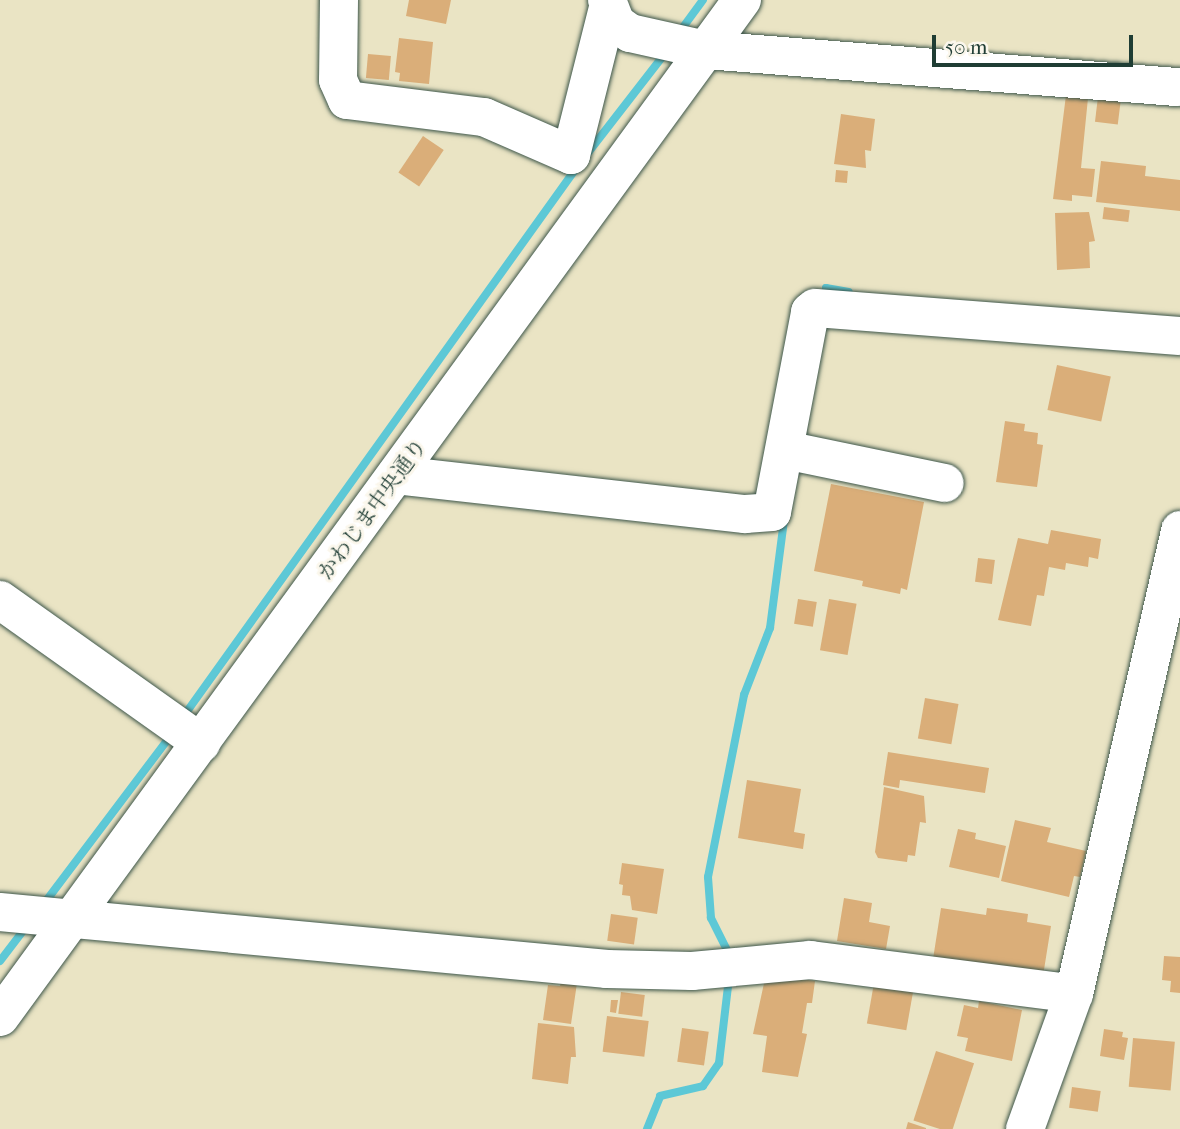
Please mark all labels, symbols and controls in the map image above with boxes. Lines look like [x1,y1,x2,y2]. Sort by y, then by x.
scale bar [935,21,1136,65]
text: 50 m [945,35,988,59]
street label: かわじま中央通り [312,434,432,584]

